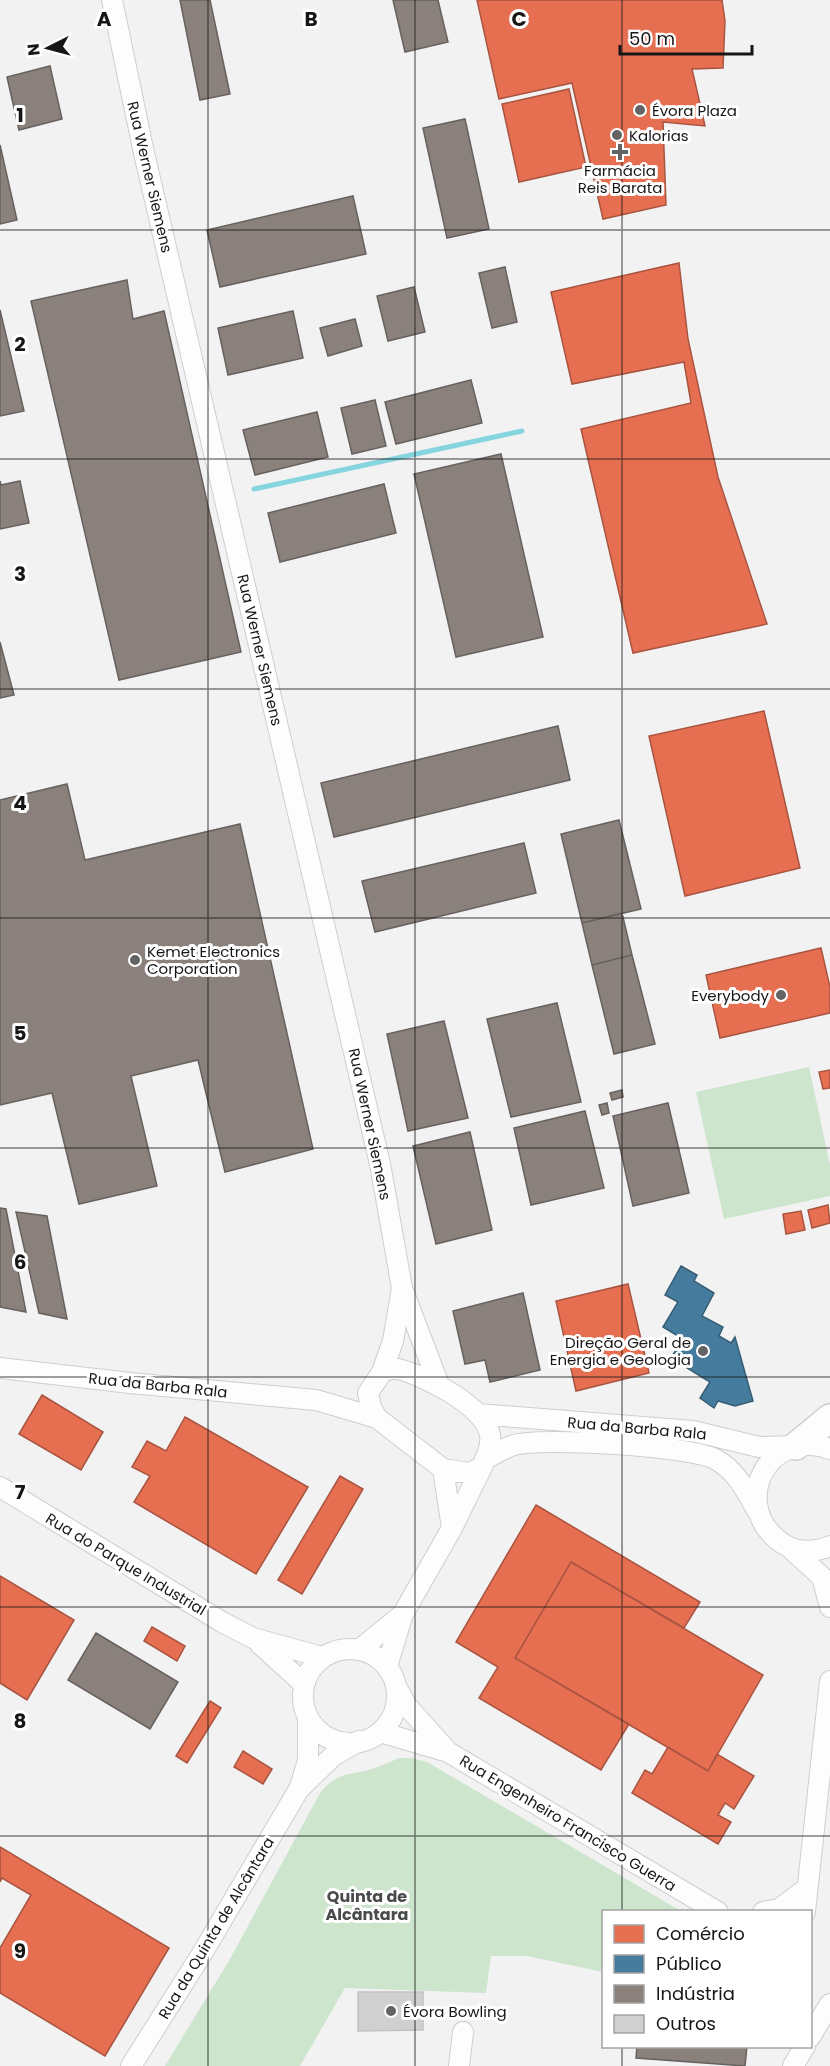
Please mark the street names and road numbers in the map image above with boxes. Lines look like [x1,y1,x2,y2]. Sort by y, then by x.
street label: Rua Werner Siemens [122,99,178,255]
street label: Rua Werner Siemens [232,572,288,728]
street label: Rua Werner Siemens [344,1046,396,1202]
street label: Rua da Barba Rala [88,1367,228,1403]
street label: Rua da Barba Rala [567,1411,707,1445]
street label: Rua do Parque Industrial [42,1508,210,1620]
street label: Rua Engenheiro Francisco Guerra [456,1750,680,1896]
street label: Rua da Quinta de Alcântara [153,1833,279,2023]

